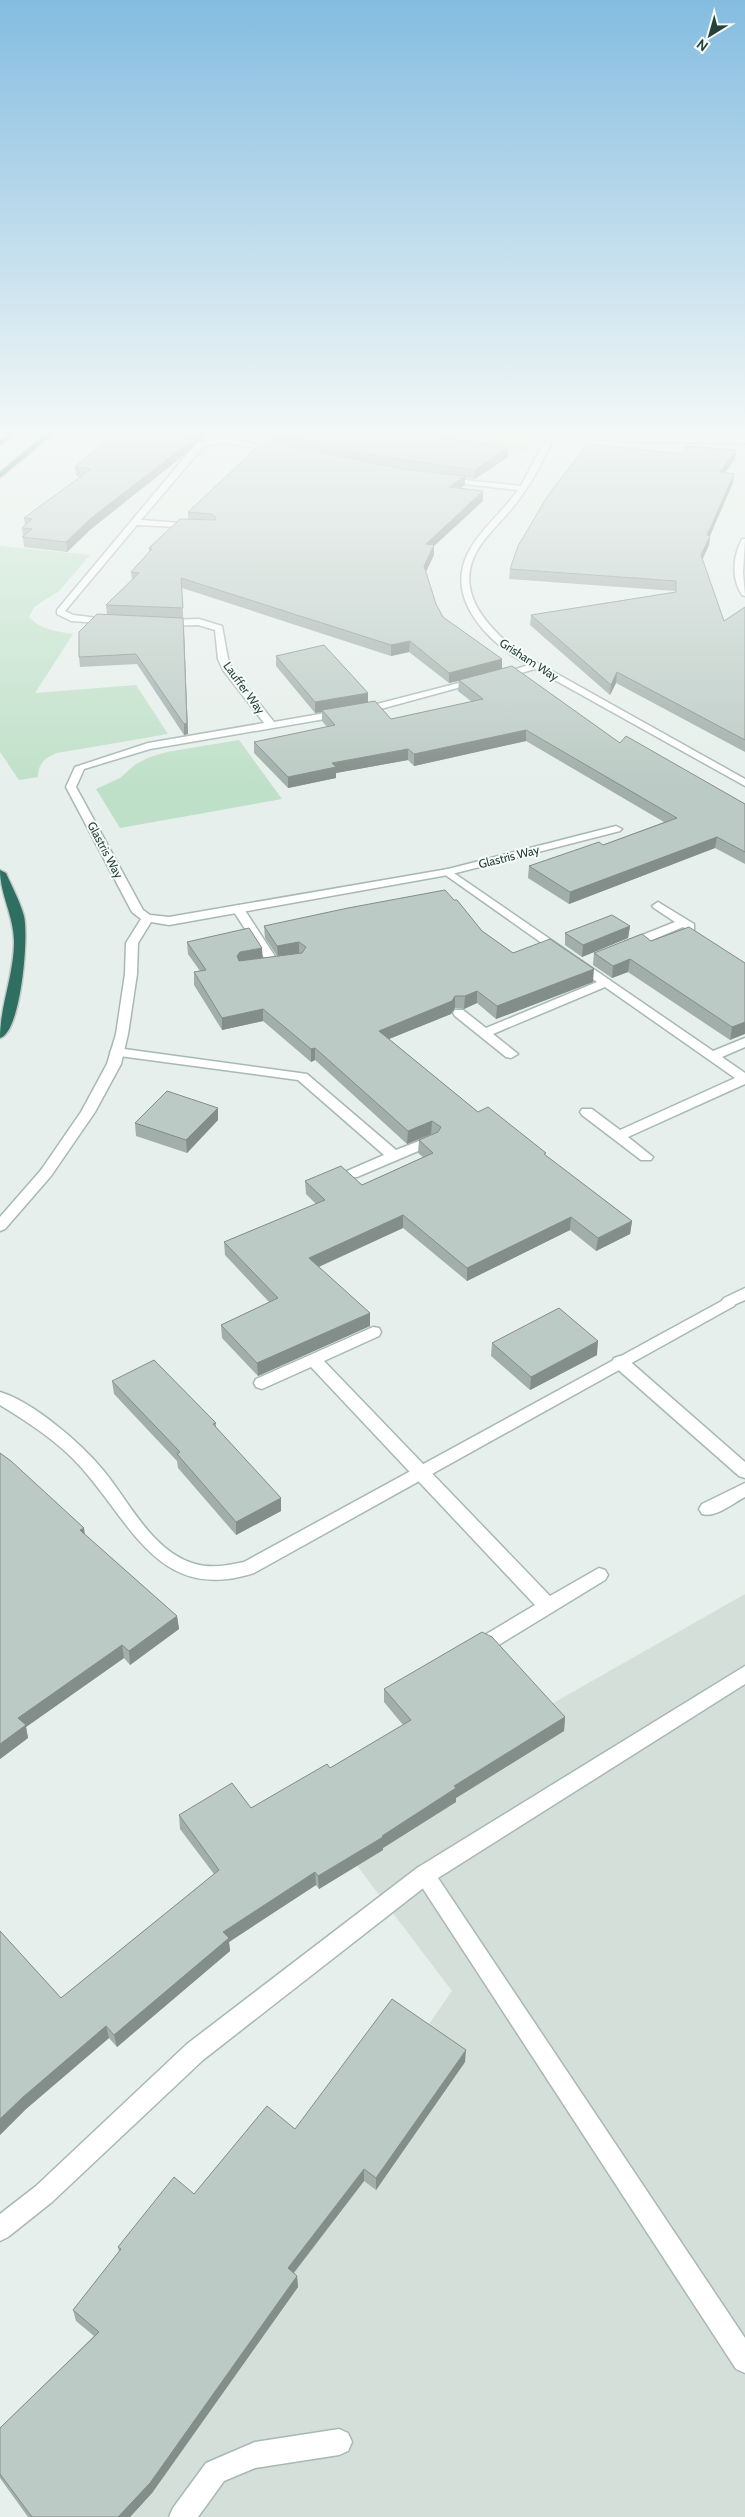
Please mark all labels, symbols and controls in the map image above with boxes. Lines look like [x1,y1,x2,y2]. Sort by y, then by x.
north arrow [685,10,735,60]
text: N [693,35,712,56]
street label: Grisham Way [497,635,562,684]
street label: Lauffer Way [220,659,268,717]
street label: Glastris Way [84,819,127,881]
street label: Glastris Way [477,842,541,871]

